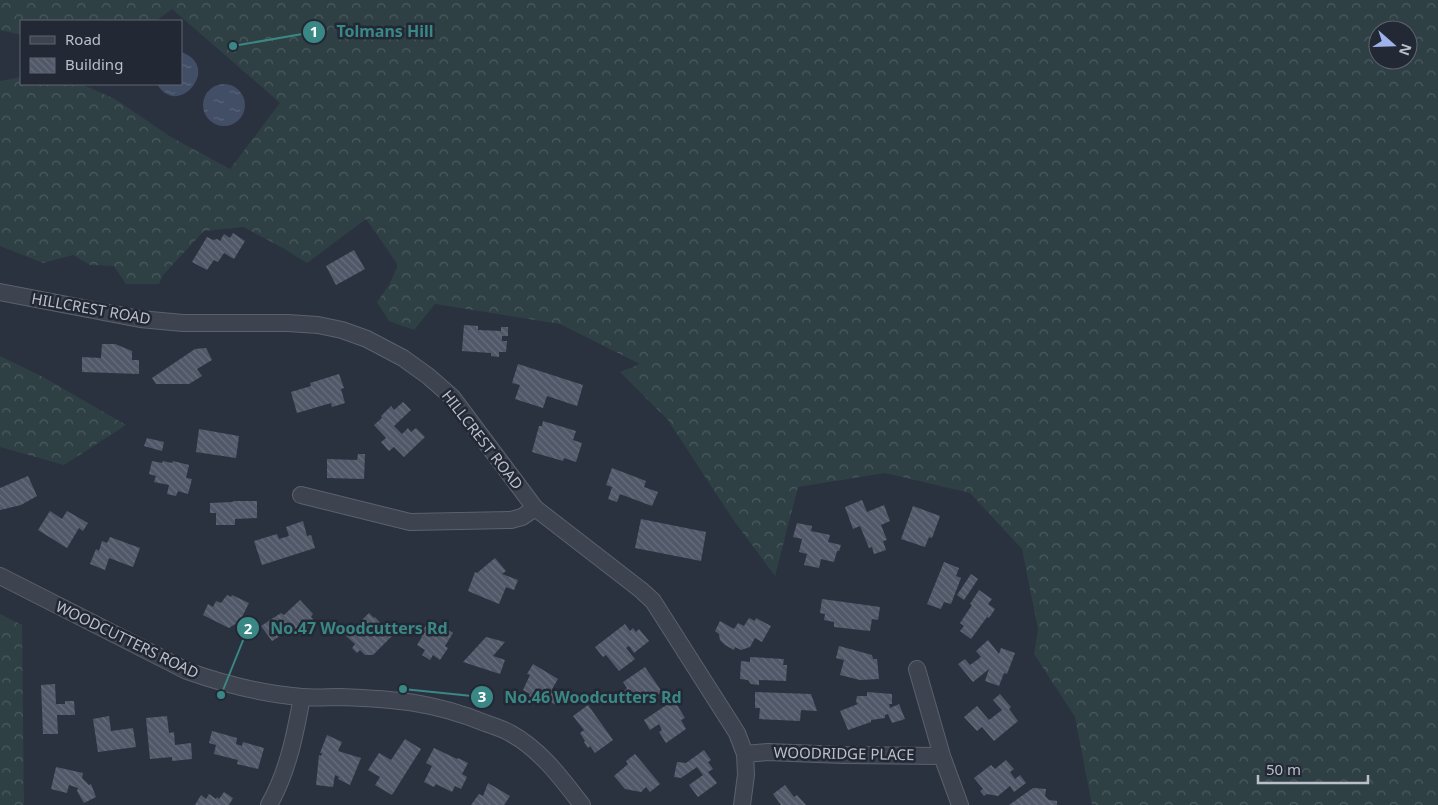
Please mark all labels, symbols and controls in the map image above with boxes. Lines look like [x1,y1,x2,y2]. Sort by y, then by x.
callout: Tolmans Hill [301,16,443,47]
legend [20,20,182,85]
text: Tolmans Hill [336,20,434,42]
north arrow [1368,20,1418,70]
text: 1 [310,21,318,41]
text: Road [65,29,101,49]
text: N [1395,41,1417,58]
text: Building [65,54,123,74]
street label: HILLCREST ROAD [30,288,152,328]
street label: HILLCREST ROAD [438,386,528,493]
street label: WOODCUTTERS ROAD [53,596,202,682]
callout: No.47 Woodcutters Rd [235,613,457,644]
text: No.47 Woodcutters Rd [270,617,448,639]
text: 2 [244,618,253,638]
callout: No.46 Woodcutters Rd [469,681,692,712]
text: 3 [478,686,486,706]
text: No.46 Woodcutters Rd [504,686,682,708]
street label: WOODRIDGE PLACE [773,742,915,764]
scale bar [1258,752,1368,784]
text: 50 m [1266,759,1301,779]

